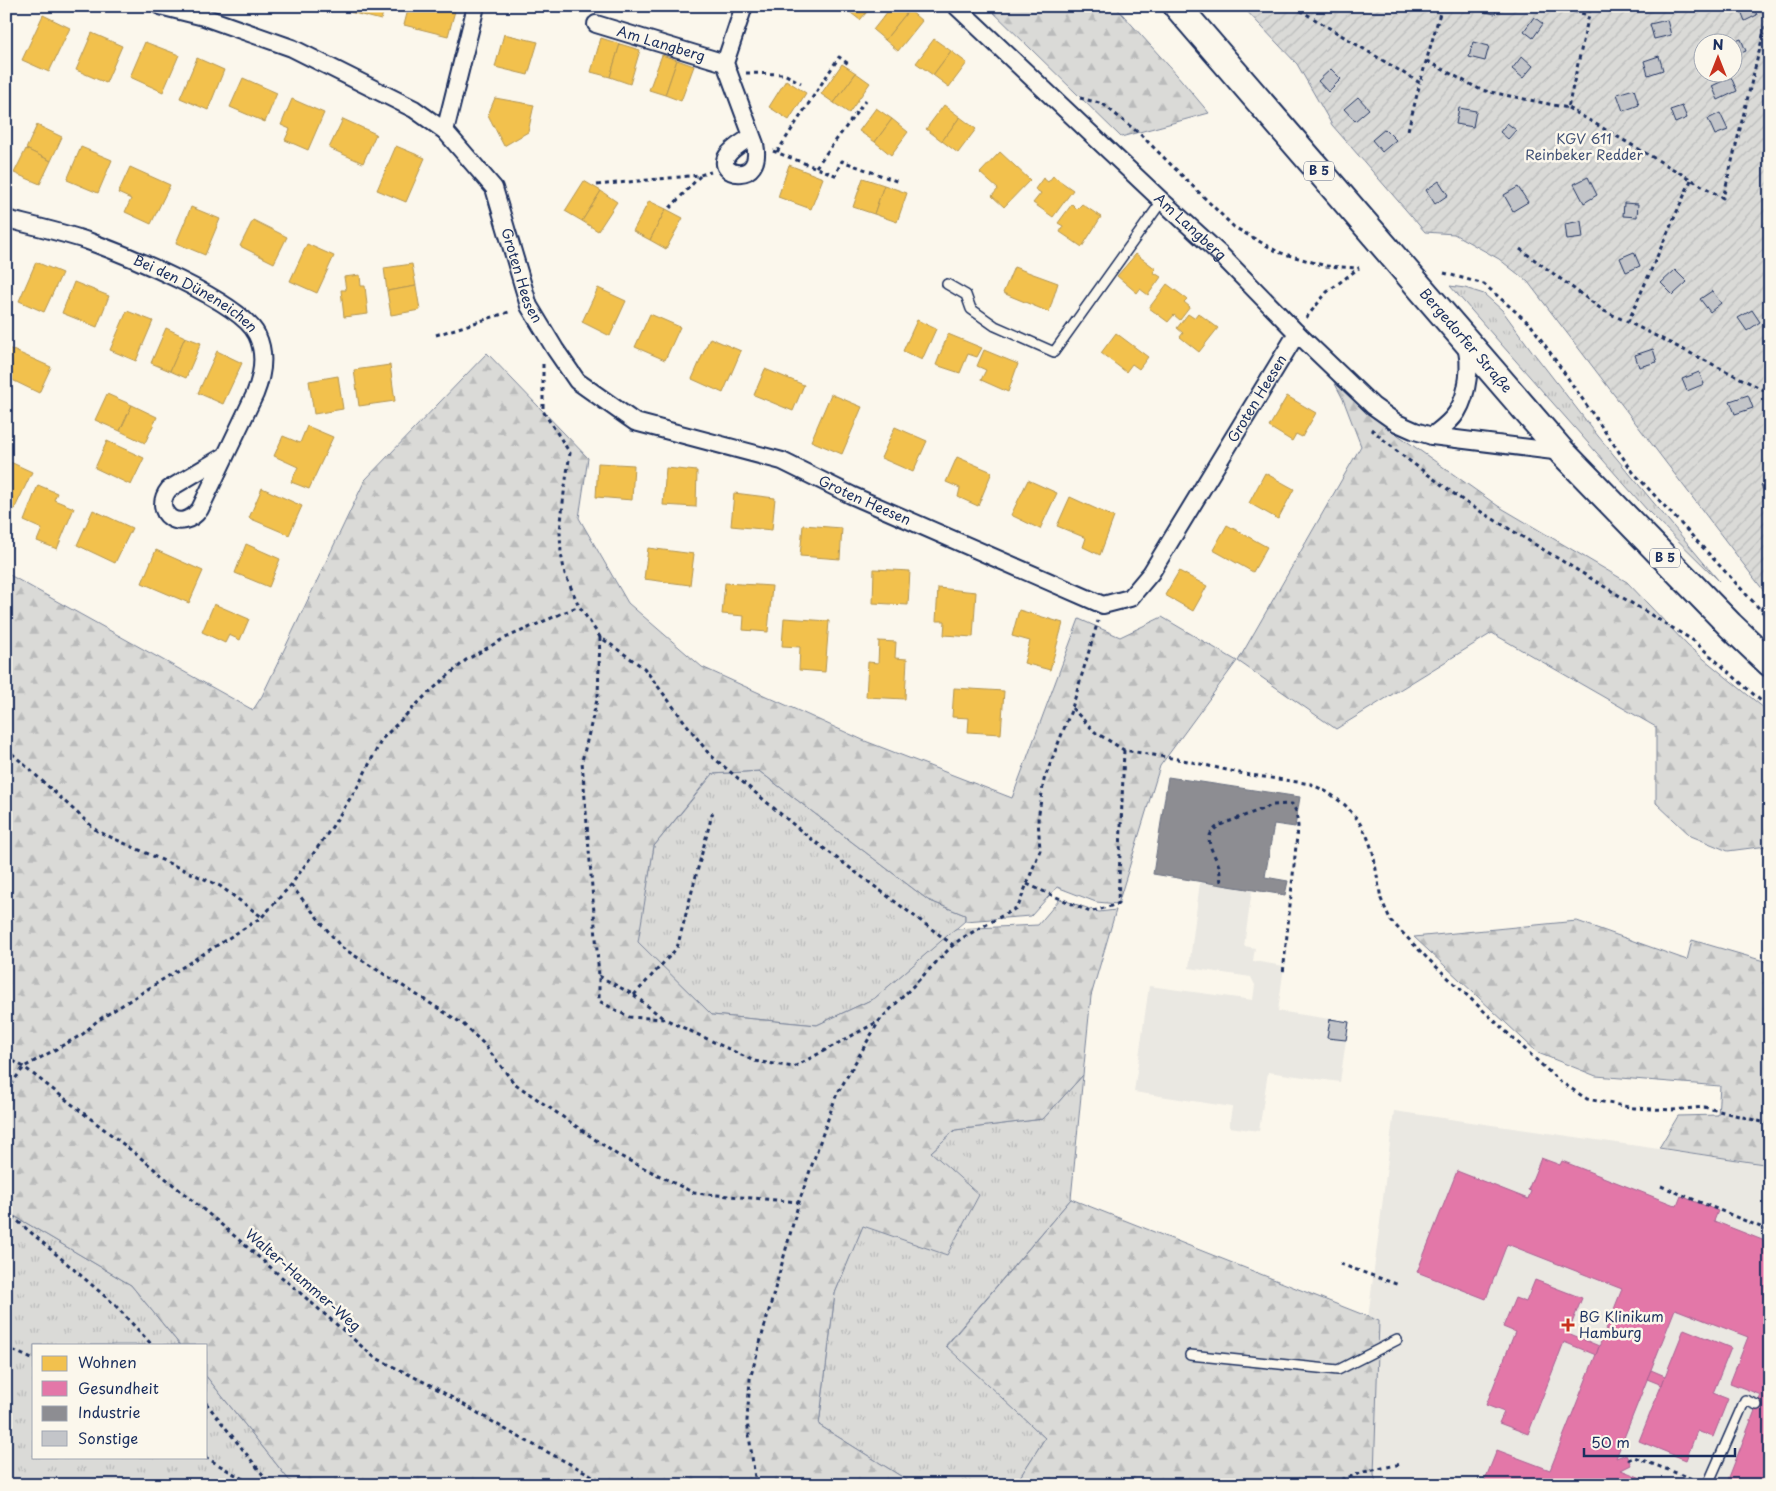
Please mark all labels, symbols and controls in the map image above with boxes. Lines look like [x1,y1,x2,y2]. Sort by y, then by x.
street label: Am Langberg [615,20,708,66]
north arrow [1694,32,1744,82]
text: N [1712,34,1724,55]
park label: KGV 611 Reinbeker Redder [1525,128,1643,165]
road number: B 5 [1304,162,1334,180]
street label: Am Langberg [1150,188,1232,265]
street label: Groten Heesen [496,225,548,327]
street label: Bei den Düneneichen [130,249,263,337]
street label: Bergedorfer Straße [1415,283,1517,397]
street label: Groten Heesen [1222,350,1291,446]
street label: Groten Heesen [815,470,914,530]
road number: B 5 [1650,548,1680,568]
street label: Walter-Hammer-Weg [241,1224,366,1336]
place label: BG Klinikum Hamburg [1579,1306,1664,1343]
marker: BG Klinikum Hamburg [1561,1318,1575,1332]
legend [32,1344,208,1458]
text: Wohnen [78,1350,137,1373]
text: Gesundheit [78,1376,159,1399]
text: Industrie [78,1400,140,1423]
text: Sonstige [78,1426,138,1449]
scale bar [1584,1426,1735,1458]
text: 50 m [1591,1430,1630,1453]

